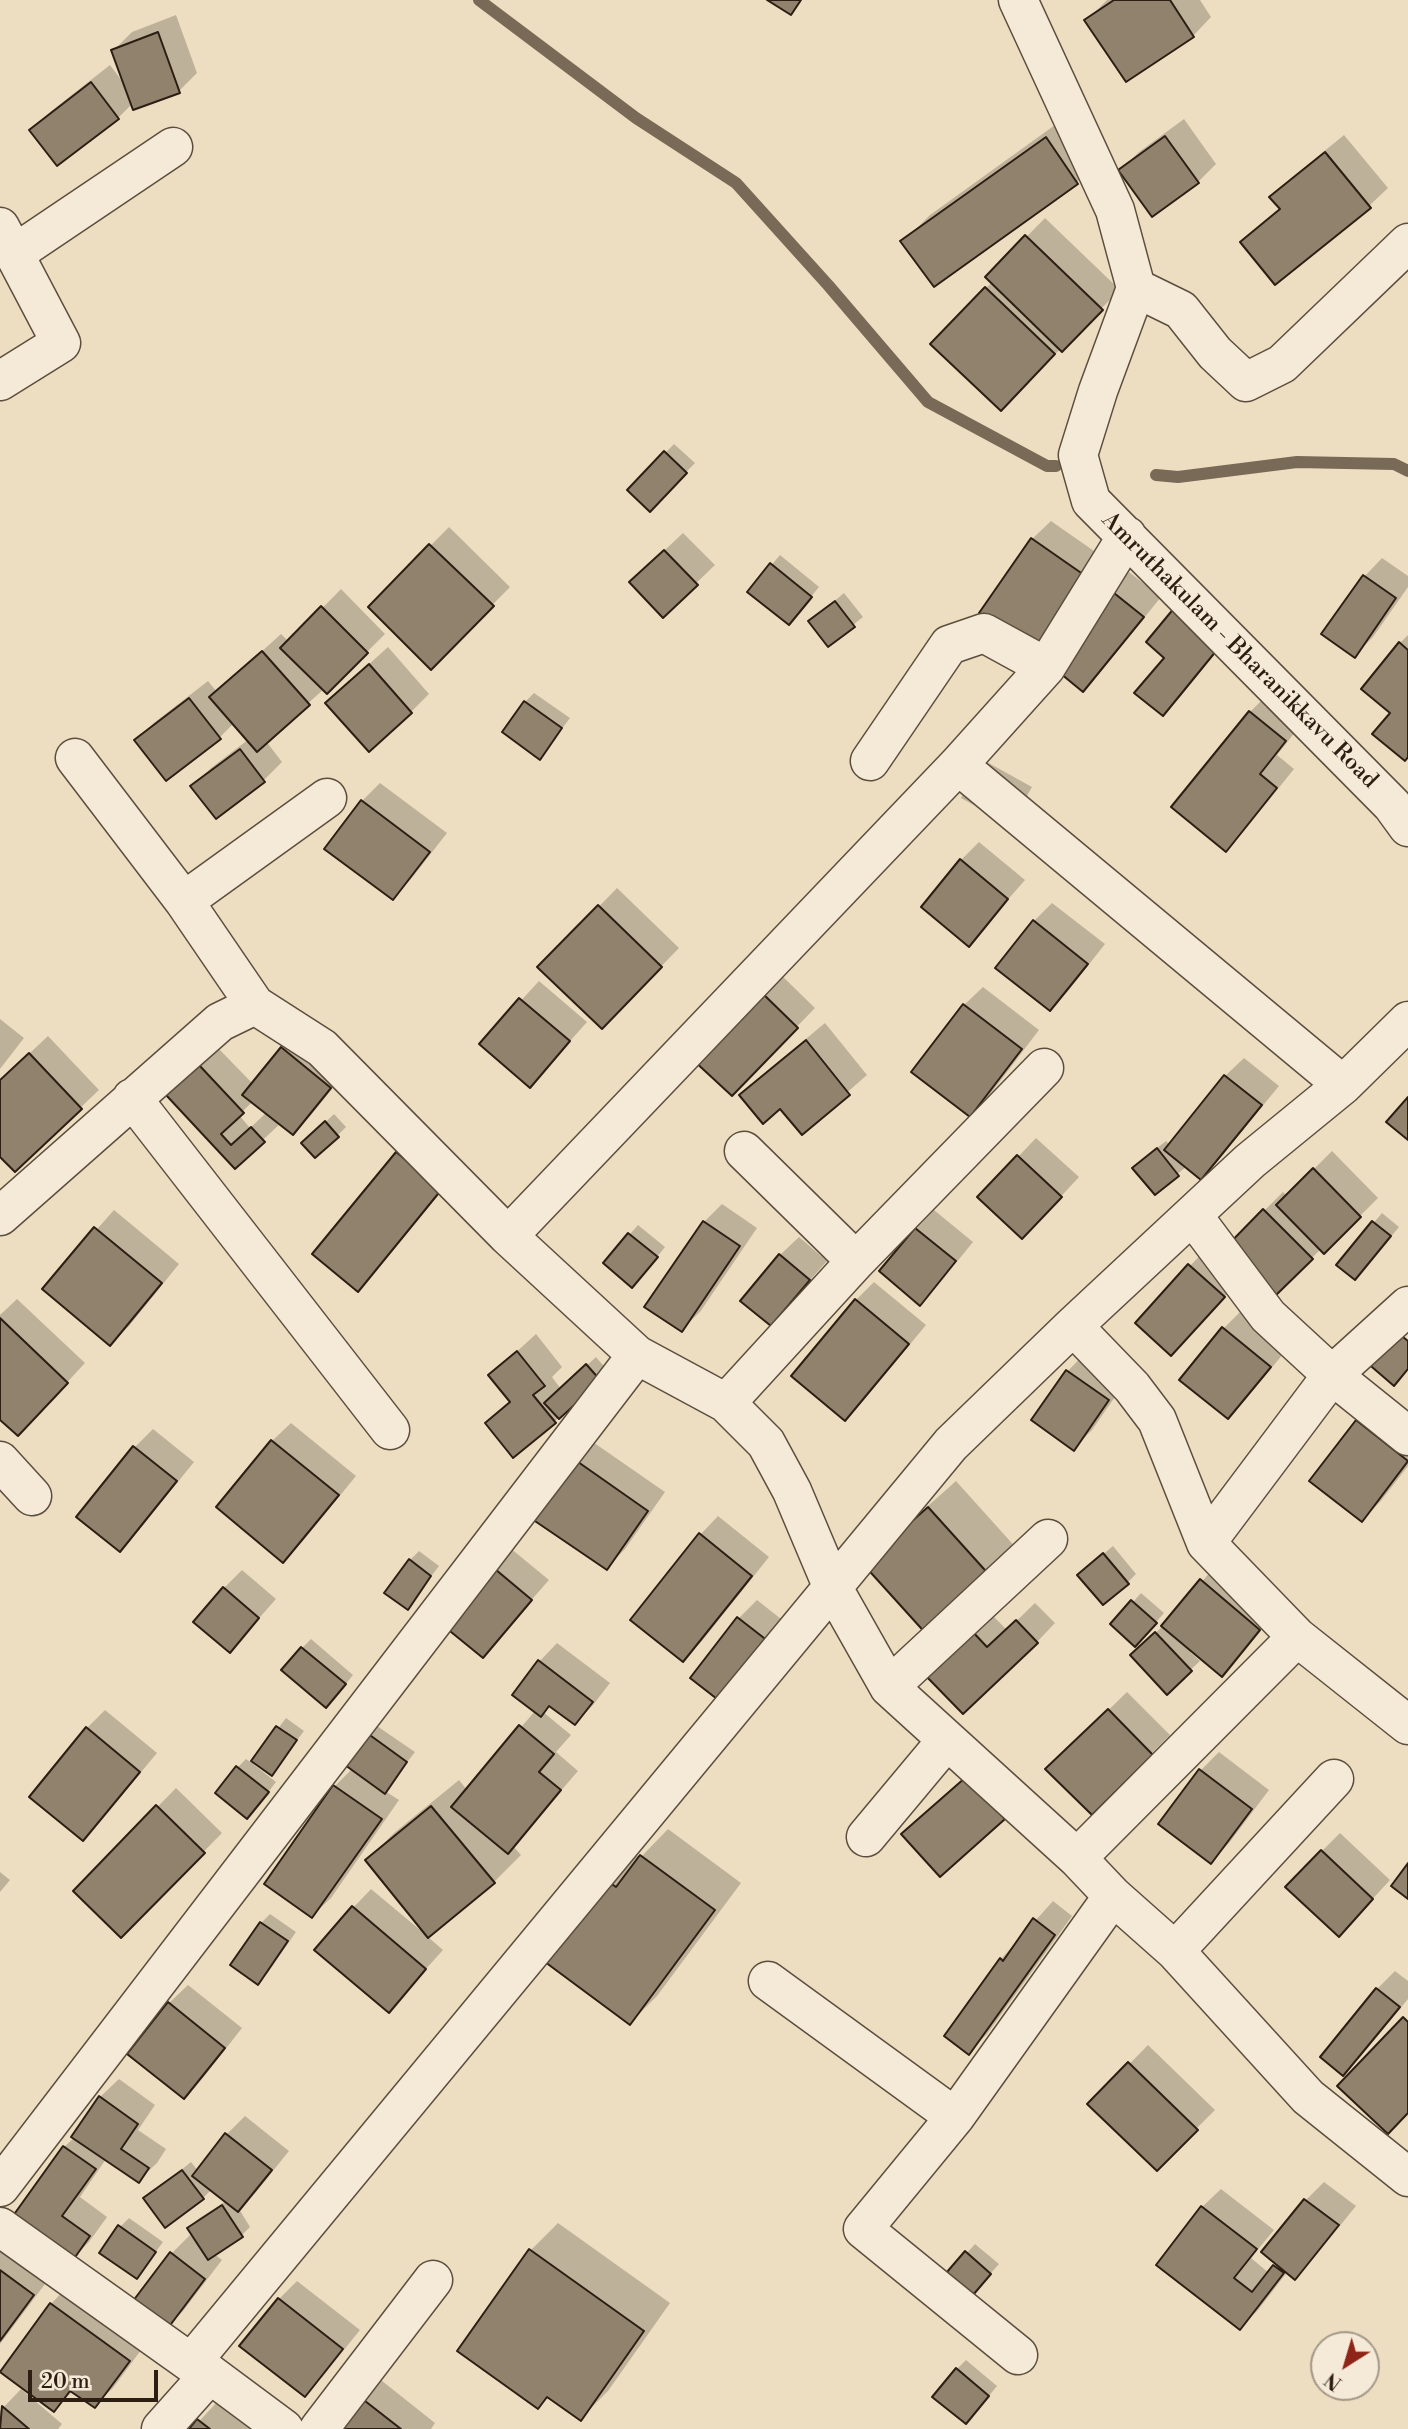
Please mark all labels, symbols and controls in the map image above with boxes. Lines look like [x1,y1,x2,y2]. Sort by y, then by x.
street label: Amruthakulam - Bharanikkavu Road [1095,507,1383,795]
north arrow [1310,2331,1380,2401]
scale bar [32,2356,161,2400]
text: N [1320,2367,1347,2395]
text: 20 m [41,2369,90,2395]

